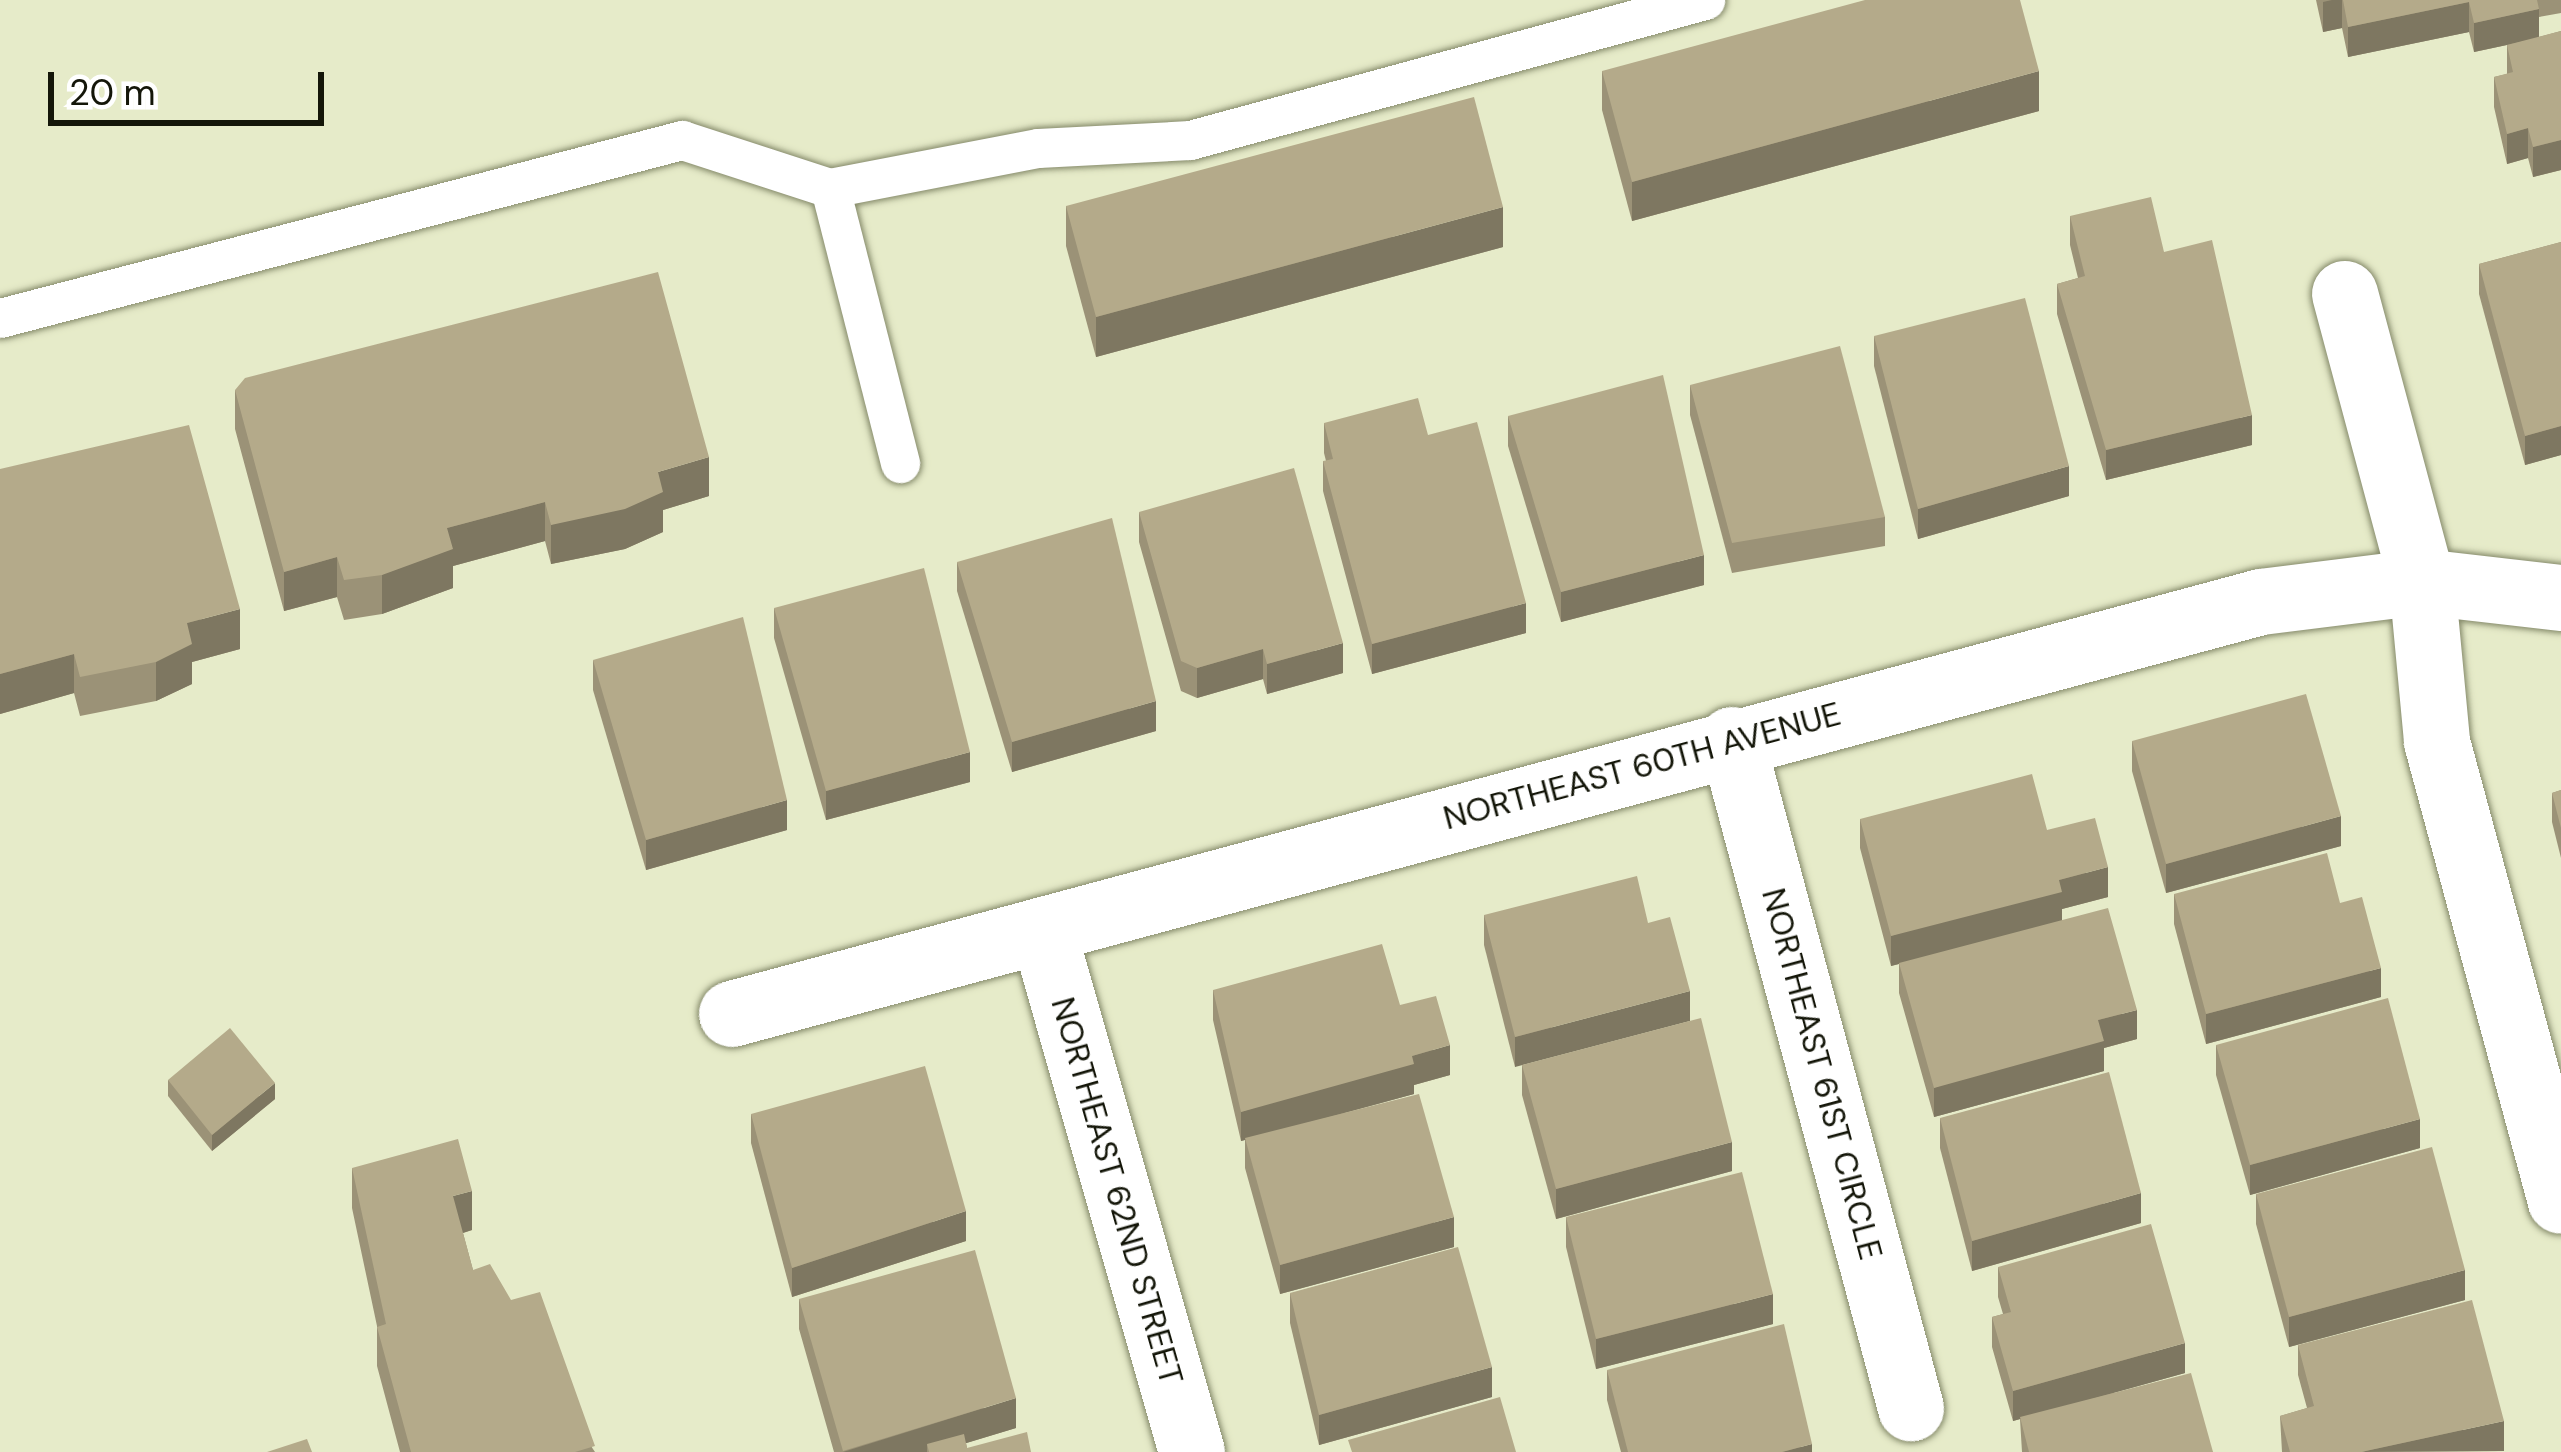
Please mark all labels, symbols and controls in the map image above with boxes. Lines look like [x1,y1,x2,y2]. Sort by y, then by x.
scale bar [54,48,330,122]
text: 20 m [69,69,156,116]
street label: NORTHEAST 60TH AVENUE [1439,694,1845,838]
street label: NORTHEAST 61ST CIRCLE [1753,884,1891,1264]
street label: NORTHEAST 62ND STREET [1043,993,1191,1389]

